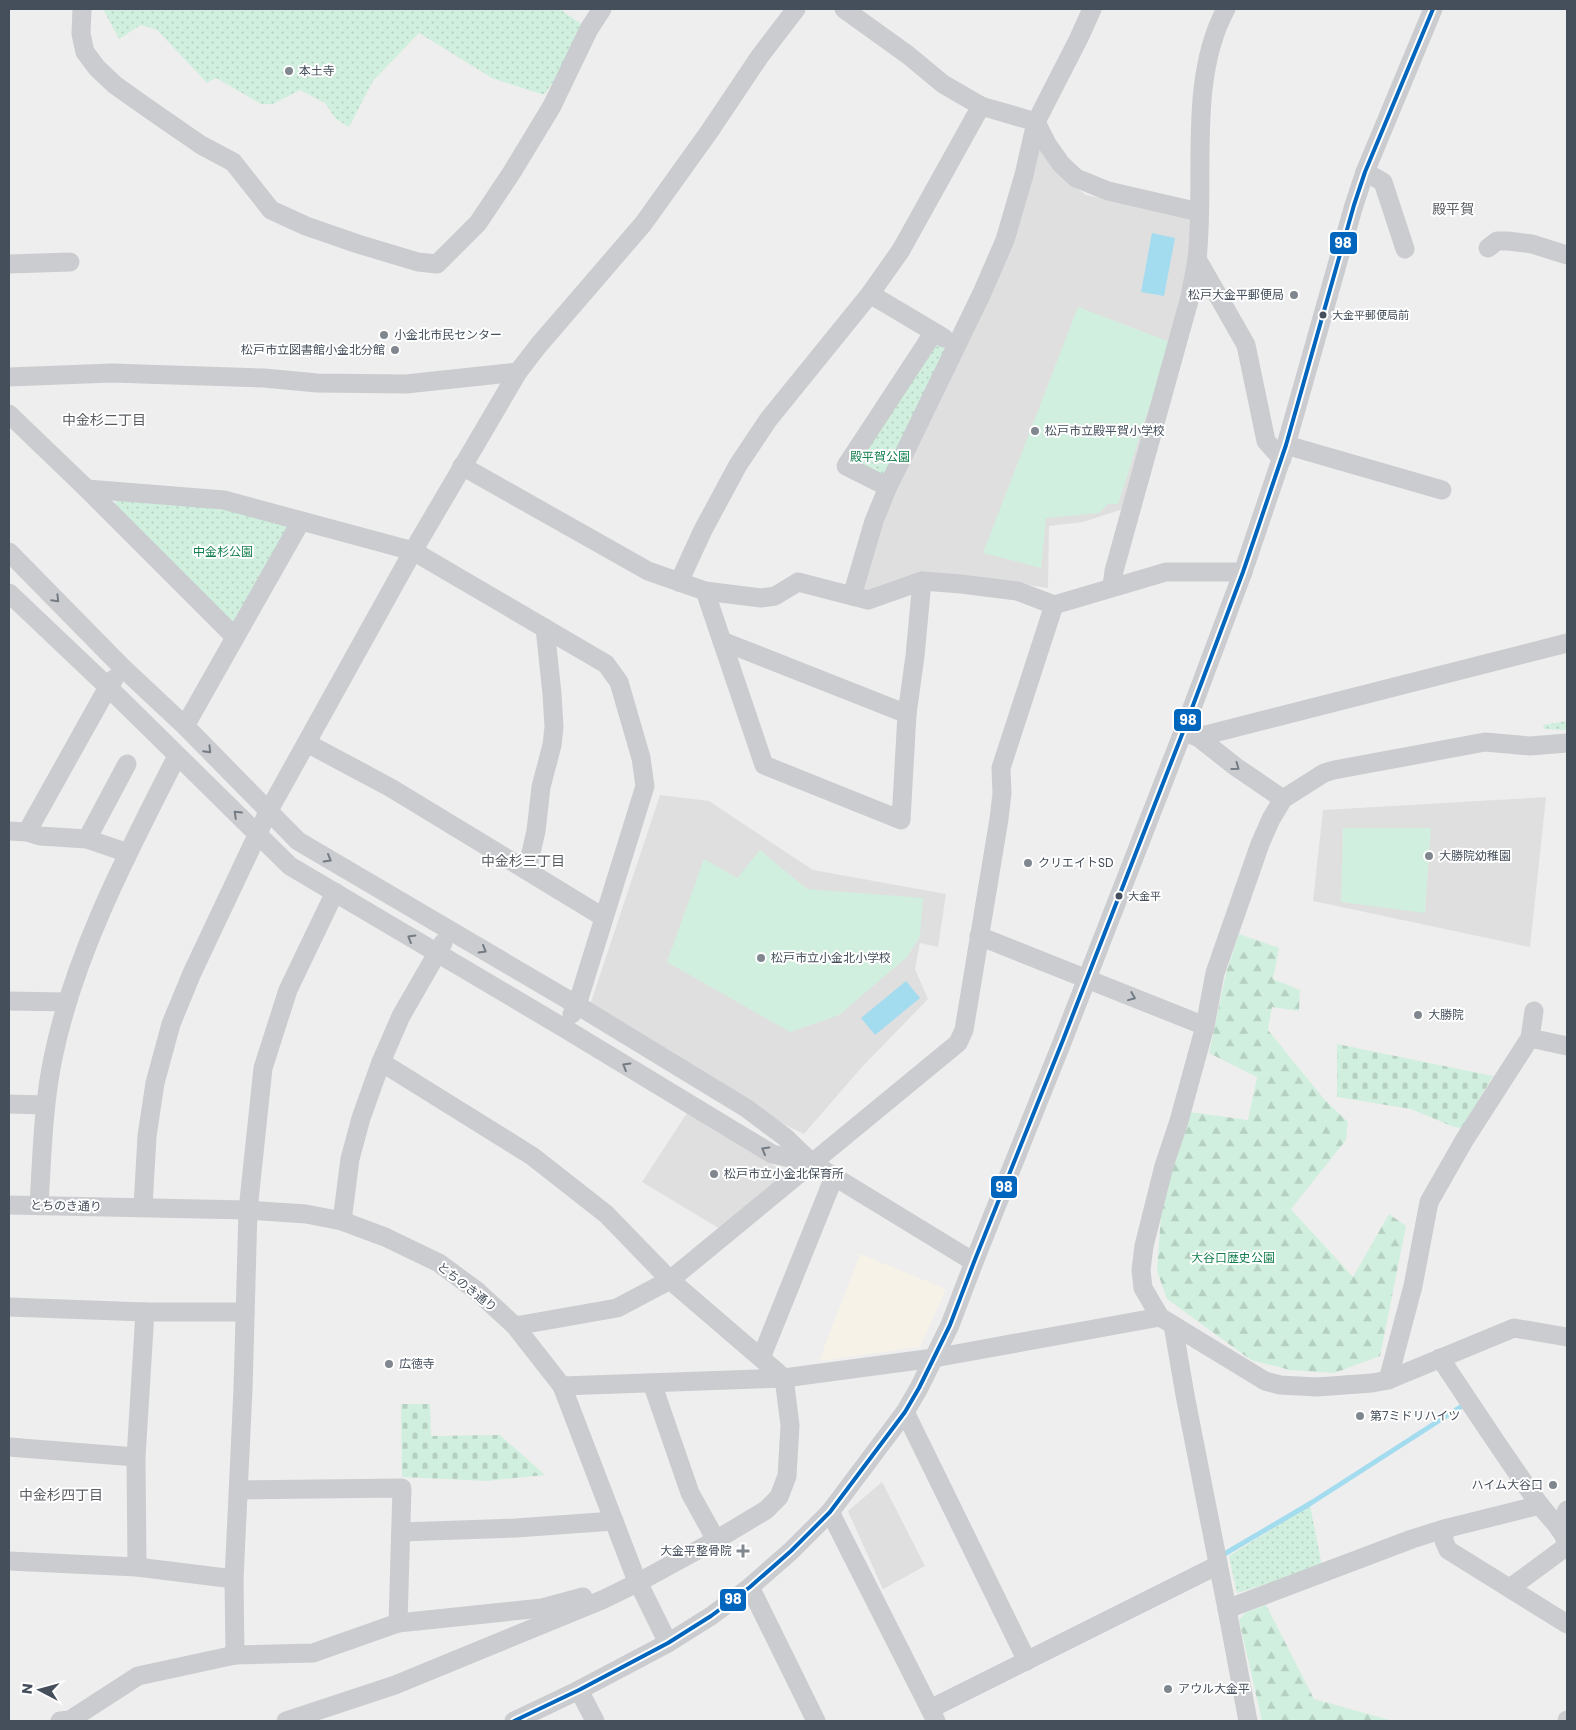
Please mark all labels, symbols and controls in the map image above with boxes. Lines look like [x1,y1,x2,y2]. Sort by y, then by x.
place label: 本土寺 [299,62,335,79]
marker: 本土寺 [283,65,295,77]
district label: 殿平賀 [1432,199,1474,219]
line badge: 98 [1329,231,1358,255]
text: 98 [1334,233,1352,253]
place label: 松戸大金平郵便局 [1188,286,1284,303]
marker: 松戸大金平郵便局 [1288,289,1300,301]
place label: 大金平郵便局前 [1332,307,1409,323]
marker: 大金平郵便局前 [1318,310,1328,320]
place label: 小金北市民センター [394,326,502,343]
marker: 小金北市民センター [378,329,390,341]
place label: 松戸市立図書館小金北分館 [241,341,385,358]
marker: 松戸市立図書館小金北分館 [389,344,401,356]
district label: 中金杉二丁目 [62,410,146,430]
place label: 松戸市立殿平賀小学校 [1045,422,1165,439]
marker: 松戸市立殿平賀小学校 [1029,425,1041,437]
park label: 殿平賀公園 [850,448,910,465]
park label: 中金杉公園 [193,543,253,560]
one-way arrow [50,593,59,602]
line badge: 98 [1173,708,1202,732]
text: 98 [1179,710,1197,730]
one-way arrow [202,745,211,754]
one-way arrow [1230,761,1240,770]
one-way arrow [234,811,243,820]
place label: 大勝院幼稚園 [1439,847,1511,864]
marker: 大勝院幼稚園 [1423,850,1435,862]
district label: 中金杉三丁目 [481,851,565,871]
one-way arrow [323,852,332,862]
place label: クリエイトSD [1038,854,1114,871]
marker: クリエイトSD [1022,857,1034,869]
place label: 大金平 [1128,888,1161,904]
marker: 大金平 [1114,891,1124,901]
one-way arrow [408,934,417,944]
one-way arrow [478,944,487,954]
place label: 松戸市立小金北小学校 [771,949,891,966]
marker: 松戸市立小金北小学校 [755,952,767,964]
one-way arrow [1127,991,1136,1001]
place label: 大勝院 [1428,1006,1464,1023]
marker: 大勝院 [1412,1009,1424,1021]
one-way arrow [623,1062,632,1072]
one-way arrow [761,1147,770,1157]
place label: 松戸市立小金北保育所 [724,1165,844,1182]
marker: 松戸市立小金北保育所 [708,1168,720,1180]
line badge: 98 [990,1175,1018,1199]
text: 98 [995,1177,1013,1197]
street label: とちのき通り [30,1196,102,1215]
park label: 大谷口歴史公園 [1191,1249,1275,1266]
street label: とちのき通り [434,1258,501,1315]
place label: 広徳寺 [399,1355,435,1372]
marker: 広徳寺 [383,1358,395,1370]
place label: 第7ミドリハイツ [1370,1407,1460,1424]
marker: 第7ミドリハイツ [1354,1410,1366,1422]
place label: ハイム大谷口 [1471,1476,1543,1493]
marker: ハイム大谷口 [1547,1479,1559,1491]
district label: 中金杉四丁目 [19,1485,103,1505]
place label: 大金平整骨院 [660,1542,732,1559]
marker: 大金平整骨院 [736,1544,750,1558]
line badge: 98 [719,1588,747,1612]
text: 98 [724,1589,742,1609]
north arrow [15,1665,65,1715]
place label: アウル大金平 [1178,1680,1250,1697]
text: N [17,1682,38,1695]
marker: アウル大金平 [1162,1683,1174,1695]

